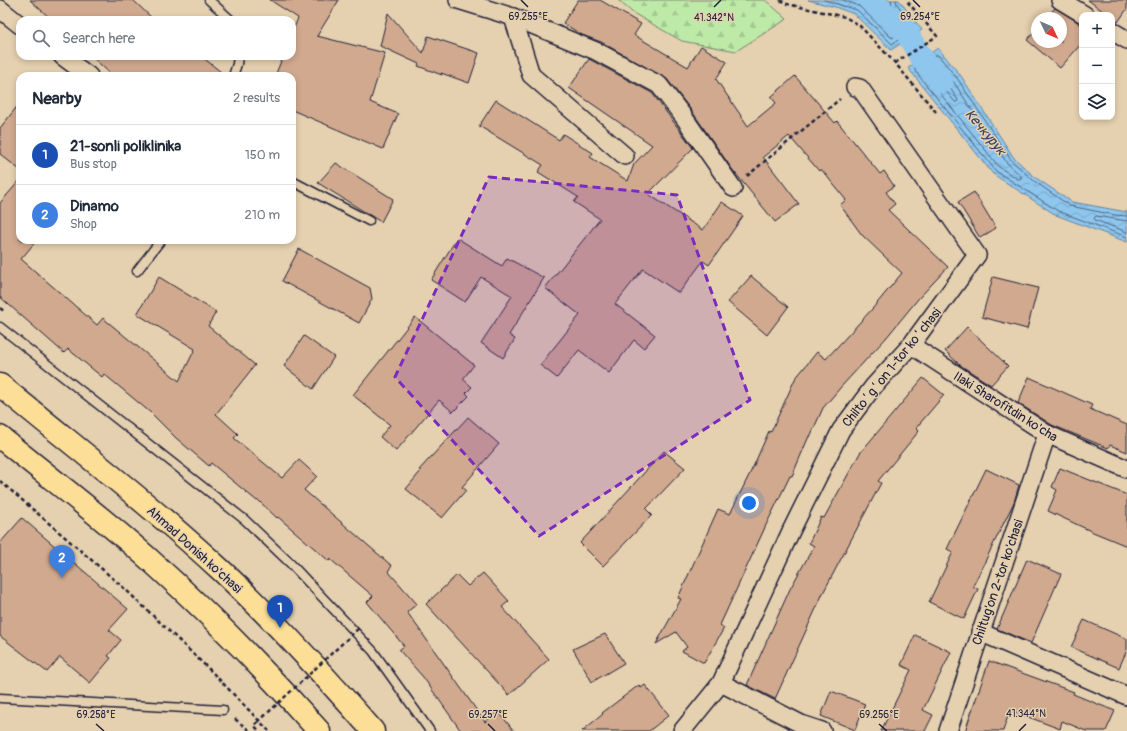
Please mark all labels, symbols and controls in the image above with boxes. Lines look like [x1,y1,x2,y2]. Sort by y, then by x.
text: 69.255°E [508,11,548,23]
text: 69.254°E [900,11,940,23]
text: 41.342°N [694,12,734,24]
north arrow [1031,12,1067,48]
map controls [1079,12,1115,120]
button: + [1079,12,1115,48]
search box [16,16,296,60]
icon: search [30,27,52,49]
text: Search here [62,29,135,48]
button: − [1079,48,1115,84]
button: layers [1079,84,1115,120]
text: Nearby [32,88,81,109]
text: 2 results [233,90,280,106]
water label: Кечкурук [961,106,1011,160]
text: 21-sonli poliklinika [70,137,181,156]
text: 1 [42,147,48,163]
text: 150 m [245,147,280,163]
text: Bus stop [70,156,117,172]
text: Dinamo [70,197,119,216]
text: 2 [41,207,49,223]
text: 210 m [244,207,280,223]
text: Shop [70,216,97,232]
street label: Chiltoʻgʻon 1-tor koʻchasi [839,305,945,430]
street label: Ilaki Sharofitdin ko'cha [950,368,1060,445]
your location [739,493,759,513]
street label: Ahmad Donish ko'chasi [143,503,245,597]
street label: Chiltug'on 2-tor ko'chasi [969,517,1027,647]
pin: 2 [49,545,75,578]
pin: 1 [267,595,293,628]
text: 41.344°N [1006,708,1046,720]
text: 69.258°E [77,709,115,721]
text: 69.257°E [468,709,508,721]
text: 69.256°E [859,709,899,721]

